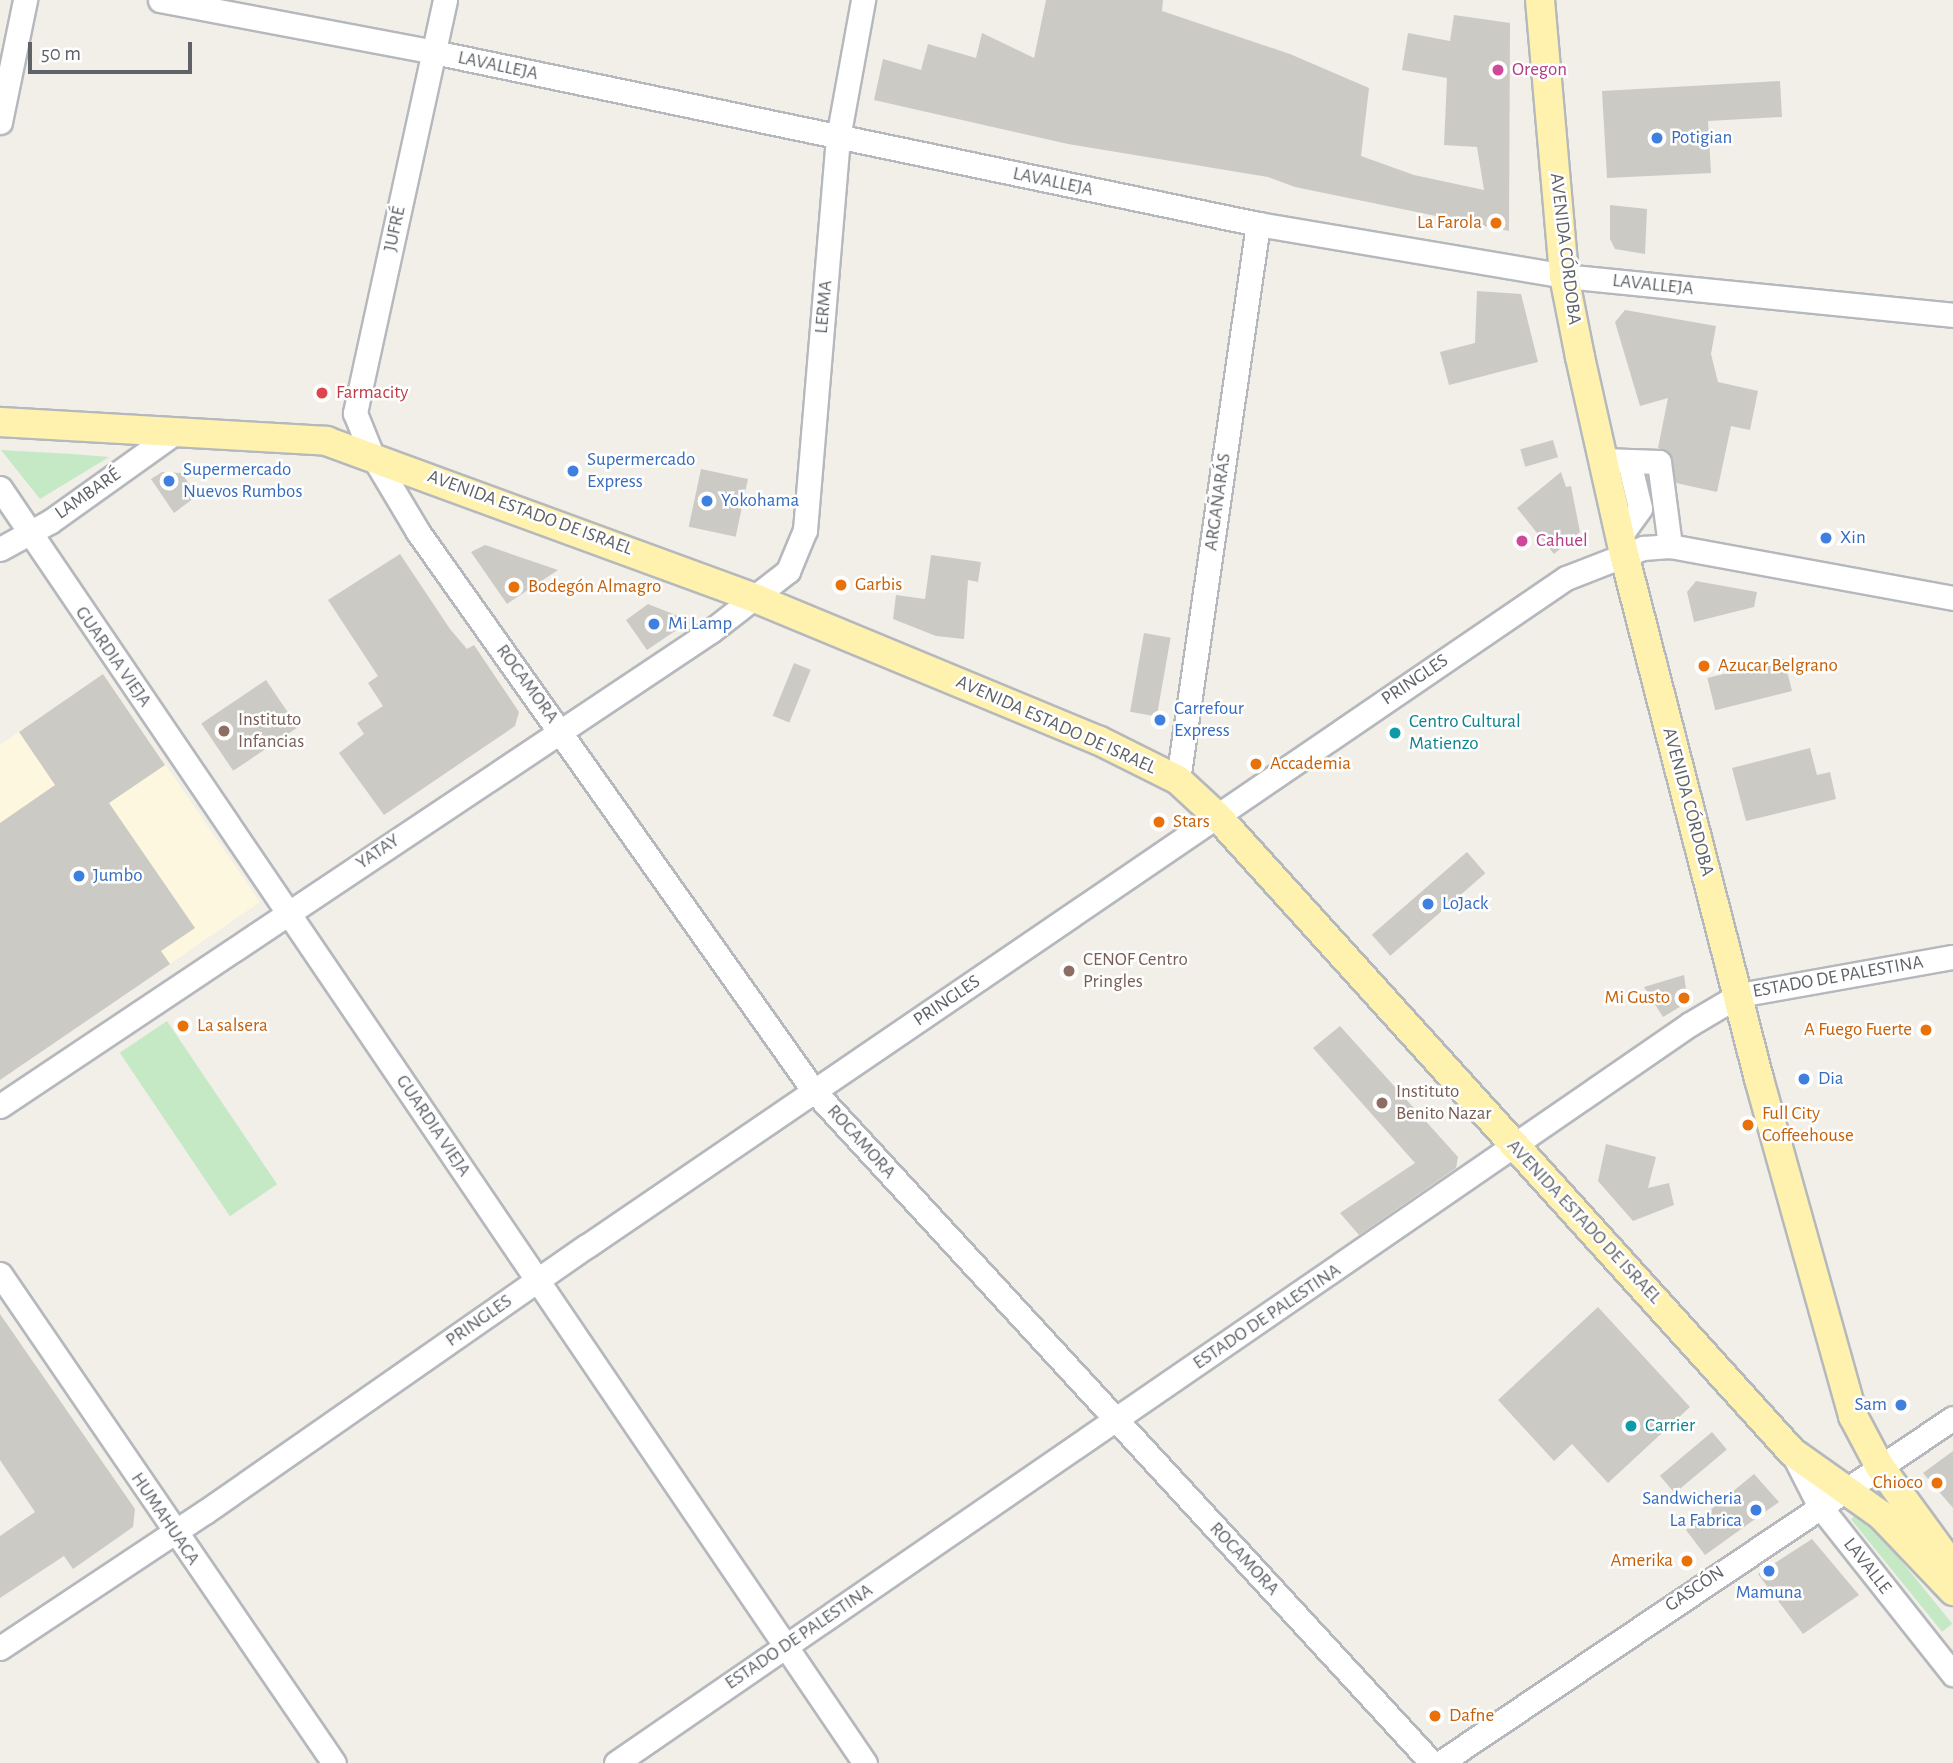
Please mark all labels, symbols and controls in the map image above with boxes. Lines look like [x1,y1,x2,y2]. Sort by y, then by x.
scale bar [32,28,196,72]
text: 50 m [41,43,81,64]
street label: LAVALLEJA [456,46,540,86]
place label: Oregon [1512,59,1567,81]
marker: Oregon [1490,62,1506,78]
place label: Potigian [1671,127,1732,149]
marker: Potigian [1649,130,1665,146]
street label: LAVALLEJA [1011,162,1095,202]
street label: AVENIDA CÓRDOBA [1544,172,1586,326]
street label: JUFRÉ [379,204,411,254]
place label: La Farola [1417,212,1482,234]
marker: La Farola [1488,215,1504,231]
street label: LAVALLEJA [1611,269,1695,301]
street label: LERMA [810,279,838,335]
place label: Farmacity [336,382,408,404]
marker: Farmacity [314,385,330,401]
place label: Supermercado Express [587,449,695,493]
street label: ARGAÑARÁS [1200,452,1236,552]
place label: Supermercado Nuevos Rumbos [183,459,302,503]
street label: LAMBARÉ [51,463,125,525]
marker: Supermercado Express [565,463,581,479]
street label: AVENIDA ESTADO DE ISRAEL [424,465,636,561]
marker: Supermercado Nuevos Rumbos [161,473,177,489]
place label: Yokohama [721,490,799,512]
marker: Yokohama [699,493,715,509]
place label: Xin [1840,527,1866,549]
place label: Cahuel [1536,530,1588,552]
marker: Xin [1818,530,1834,546]
marker: Cahuel [1514,533,1530,549]
place label: Garbis [855,574,902,596]
place label: Bodegón Almagro [528,576,661,598]
marker: Garbis [833,577,849,593]
marker: Bodegón Almagro [506,579,522,595]
street label: GUARDIA VIEJA [70,602,156,712]
place label: Mi Lamp [668,613,732,635]
marker: Mi Lamp [646,616,662,632]
street label: ROCAMORA [491,640,563,728]
street label: PRINGLES [1377,649,1453,711]
place label: Azucar Belgrano [1718,655,1838,677]
marker: Azucar Belgrano [1696,658,1712,674]
street label: AVENIDA ESTADO DE ISRAEL [953,671,1159,779]
place label: Carrefour Express [1174,698,1244,742]
place label: Instituto Infancias [238,709,304,753]
place label: Centro Cultural Matienzo [1409,711,1521,755]
marker: Carrefour Express [1152,712,1168,728]
marker: Instituto Infancias [216,723,232,739]
marker: Centro Cultural Matienzo [1387,725,1403,741]
street label: AVENIDA CÓRDOBA [1657,725,1719,879]
place label: Accademia [1270,753,1351,775]
marker: Accademia [1248,756,1264,772]
place label: Stars [1173,811,1210,833]
marker: Stars [1151,814,1167,830]
street label: YATAY [352,829,404,875]
place label: Jumbo [93,865,142,887]
marker: Jumbo [71,868,87,884]
place label: LoJack [1442,893,1488,915]
marker: LoJack [1420,896,1436,912]
place label: CENOF Centro Pringles [1083,949,1188,993]
street label: ESTADO DE PALESTINA [1751,951,1925,1003]
marker: CENOF Centro Pringles [1061,963,1077,979]
street label: PRINGLES [909,970,985,1032]
place label: Mi Gusto [1604,987,1670,1009]
marker: Mi Gusto [1676,990,1692,1006]
place label: La salsera [197,1015,268,1037]
marker: La salsera [175,1018,191,1034]
place label: A Fuego Fuerte [1804,1019,1912,1041]
marker: A Fuego Fuerte [1918,1022,1934,1038]
place label: Dia [1818,1068,1844,1090]
street label: GUARDIA VIEJA [391,1071,475,1181]
marker: Dia [1796,1071,1812,1087]
place label: Instituto Benito Nazar [1396,1081,1491,1125]
marker: Instituto Benito Nazar [1374,1095,1390,1111]
street label: ROCAMORA [822,1100,900,1184]
place label: Full City Coffeehouse [1762,1103,1854,1147]
marker: Full City Coffeehouse [1740,1117,1756,1133]
street label: AVENIDA ESTADO DE ISRAEL [1502,1135,1666,1309]
street label: ESTADO DE PALESTINA [1189,1259,1345,1375]
street label: PRINGLES [441,1290,517,1352]
place label: Sam [1855,1394,1887,1416]
marker: Sam [1893,1397,1909,1413]
place label: Carrier [1645,1415,1695,1437]
marker: Carrier [1623,1418,1639,1434]
street label: HUMAHUACA [126,1468,204,1570]
place label: Chioco [1873,1472,1923,1494]
marker: Chioco [1929,1475,1945,1491]
place label: Sandwicheria La Fabrica [1642,1488,1742,1532]
marker: Sandwicheria La Fabrica [1748,1502,1764,1518]
street label: ROCAMORA [1204,1518,1284,1600]
street label: LAVALLE [1838,1533,1896,1599]
place label: Amerika [1610,1550,1673,1572]
marker: Amerika [1679,1553,1695,1569]
street label: GASCÓN [1661,1561,1729,1617]
marker: Mamuna [1761,1563,1777,1579]
street label: ESTADO DE PALESTINA [721,1579,877,1695]
place label: Mamuna [1736,1582,1802,1604]
place label: Dafne [1449,1705,1494,1727]
marker: Dafne [1427,1708,1443,1724]

